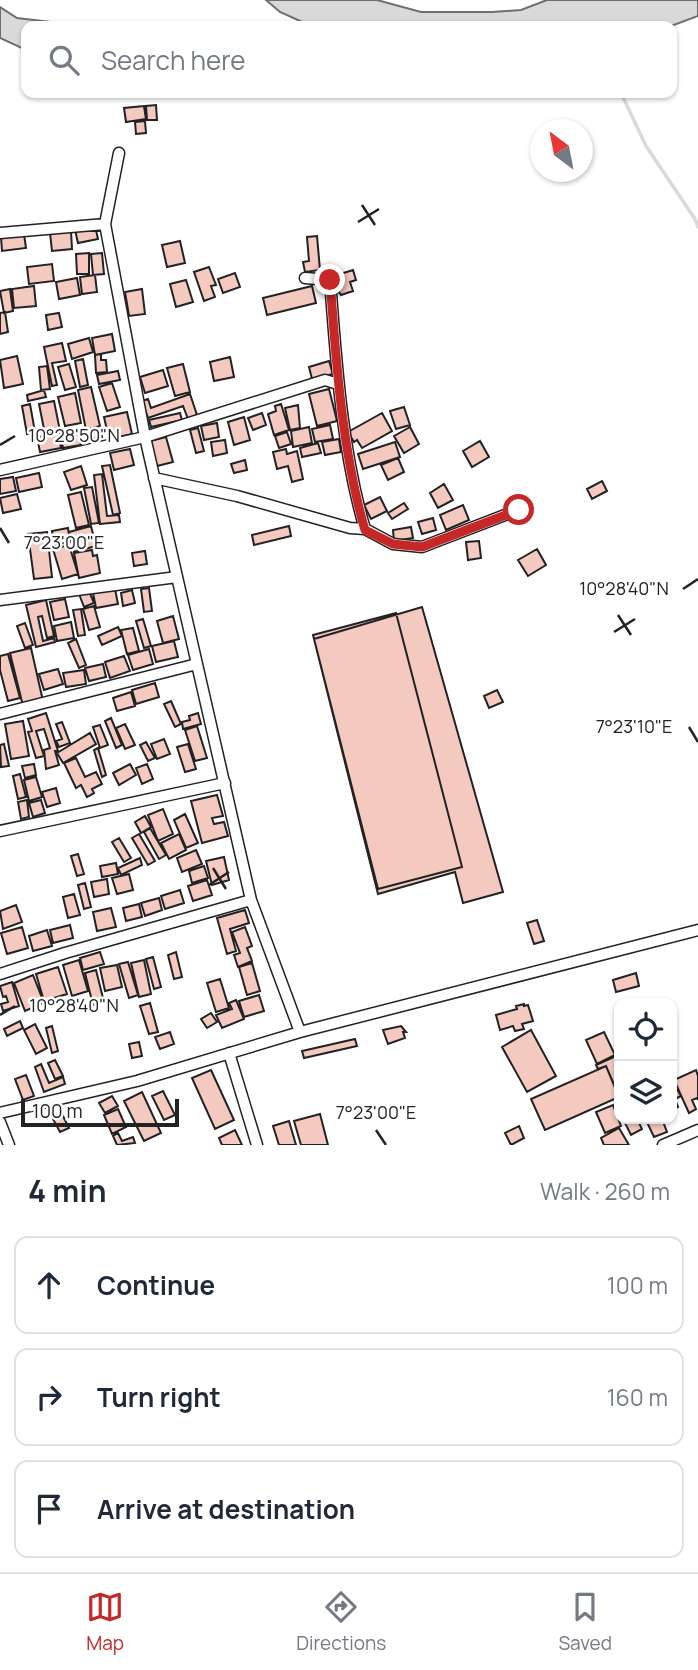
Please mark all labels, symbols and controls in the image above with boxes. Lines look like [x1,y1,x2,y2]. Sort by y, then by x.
search box [21,21,677,98]
icon: search [45,41,83,79]
text: Search here [101,42,246,78]
north arrow [530,119,593,182]
route end [314,264,345,295]
text: 10°28'50"N [28,423,120,447]
route start [503,494,534,525]
text: 7°23'00"E [24,530,104,554]
text: 10°28'40"N [579,576,669,600]
text: 7°23'10"E [596,714,672,738]
text: 10°28'40"N [29,993,119,1017]
map controls [614,998,677,1124]
button: locate [614,998,677,1061]
button: layers [614,1061,677,1124]
scale bar [21,1096,178,1128]
text: 100 m [32,1098,83,1124]
text: 7°23'00"E [336,1100,416,1124]
text: 4 min [28,1170,106,1211]
text: Walk · 260 m [540,1175,670,1207]
icon: ahead [30,1266,68,1304]
text: Continue [97,1267,215,1303]
text: 100 m [607,1269,668,1301]
icon: right [30,1378,68,1416]
text: Turn right [97,1379,221,1415]
text: 160 m [607,1381,668,1413]
icon: arrive [30,1490,68,1528]
text: Arrive at destination [97,1491,355,1527]
tab: Map [86,1588,124,1656]
tab: Directions [296,1588,386,1656]
tab: Saved [558,1588,612,1656]

